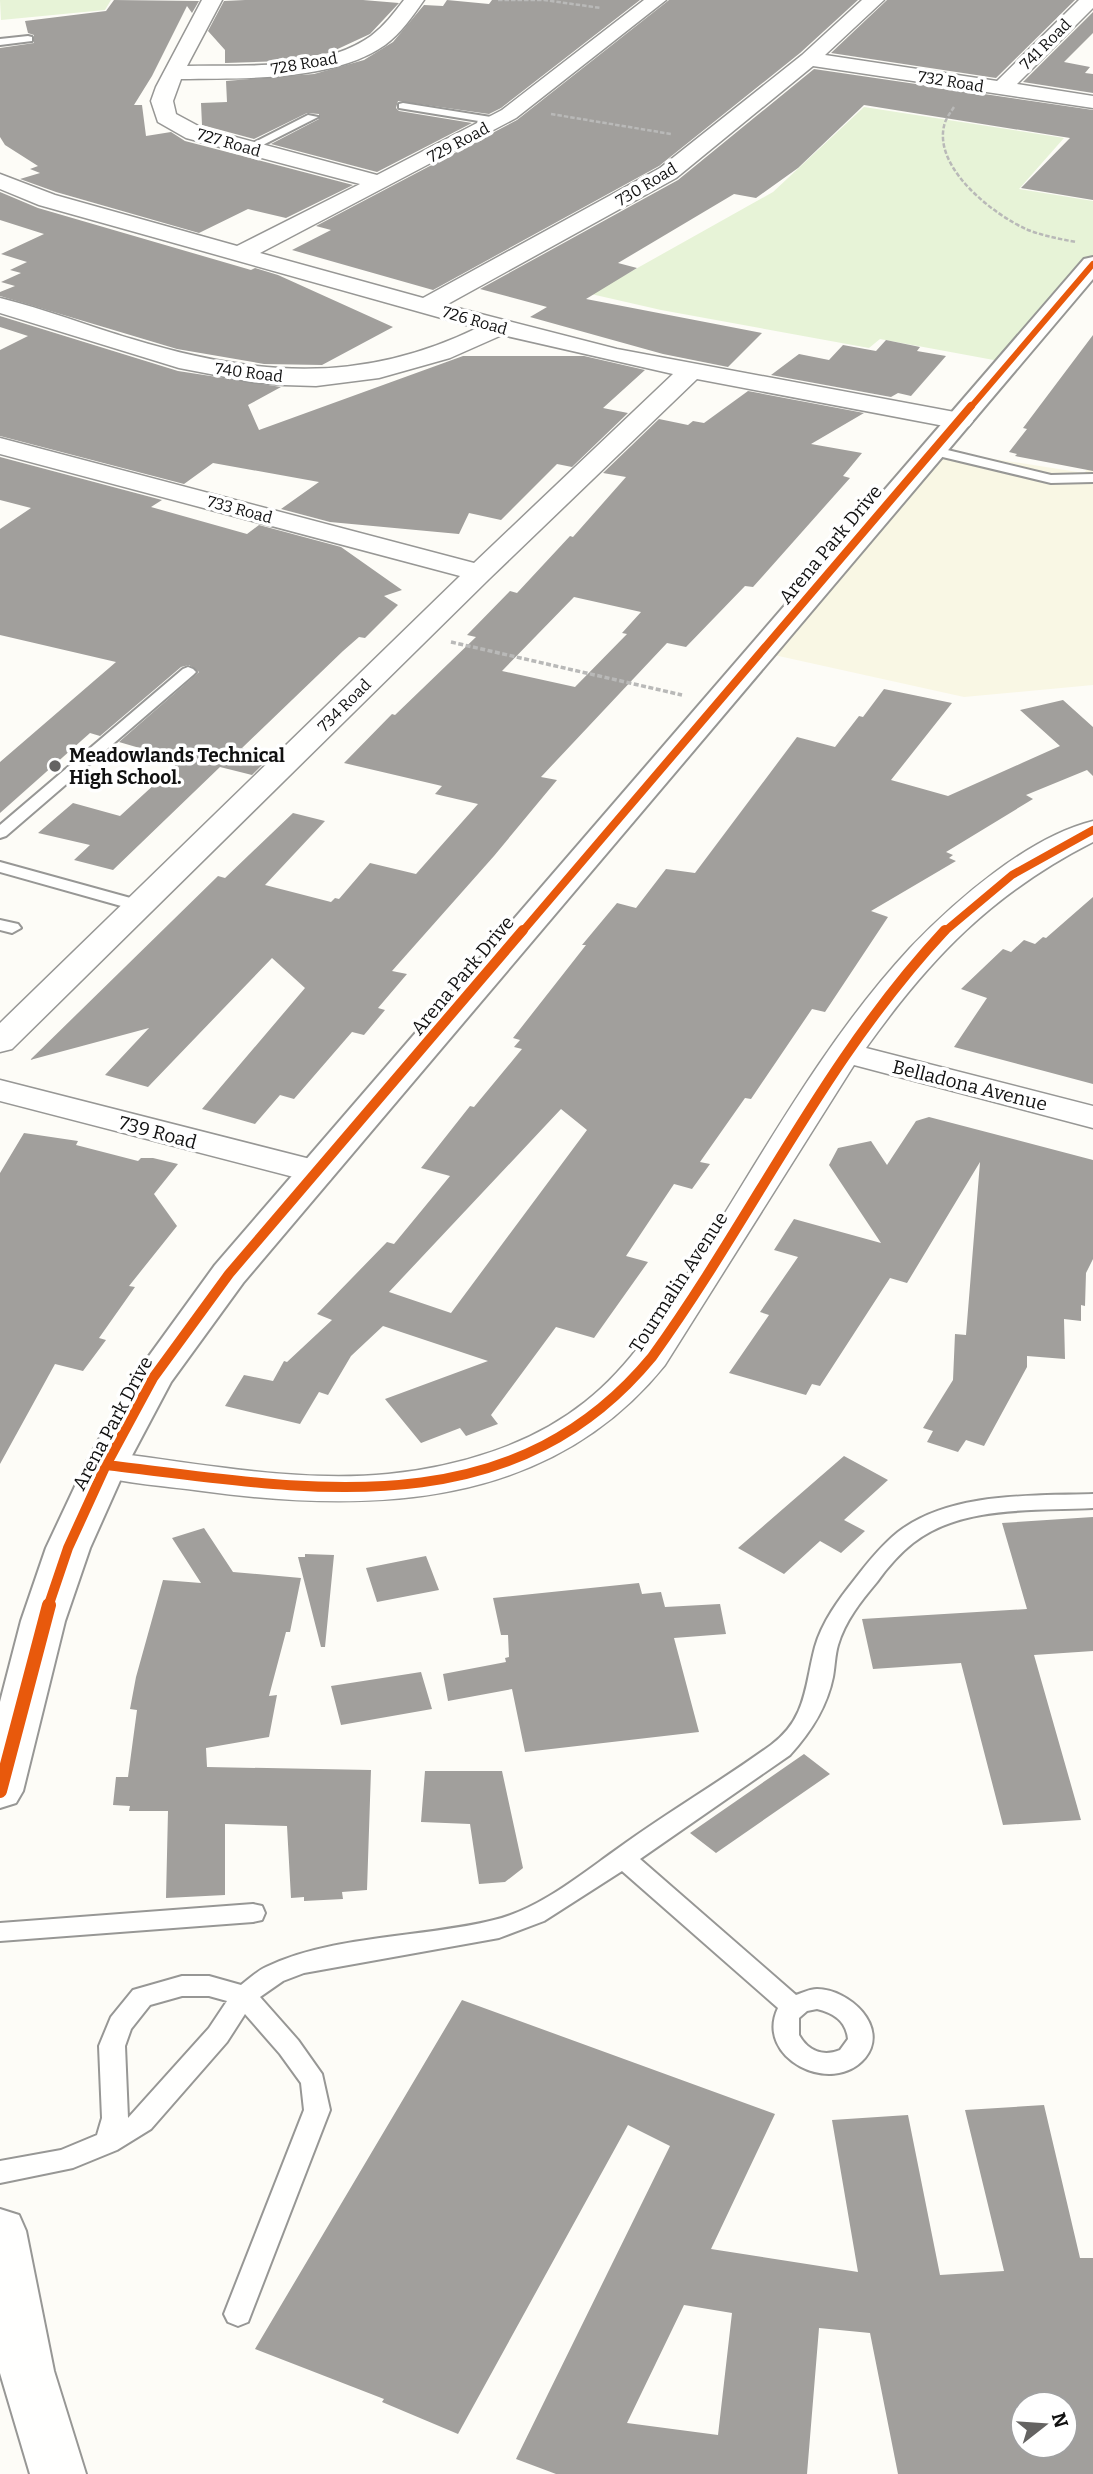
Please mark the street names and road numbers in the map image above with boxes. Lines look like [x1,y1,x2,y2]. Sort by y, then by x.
street label: 741 Road [1016,14,1075,74]
street label: 728 Road [269,48,339,79]
street label: 732 Road [917,67,986,96]
street label: 729 Road [424,118,493,167]
street label: 727 Road [195,124,263,161]
street label: 730 Road [612,159,681,210]
street label: 726 Road [440,302,510,339]
street label: 740 Road [214,359,284,386]
street label: Arena Park Drive [774,480,887,609]
street label: 733 Road [205,492,275,527]
street label: 734 Road [314,675,375,736]
street label: Arena Park Drive [406,911,519,1040]
street label: Belladona Avenue [890,1055,1050,1116]
street label: 739 Road [116,1111,199,1154]
street label: Tourmalin Avenue [624,1208,733,1357]
street label: Arena Park Drive [67,1352,157,1494]

